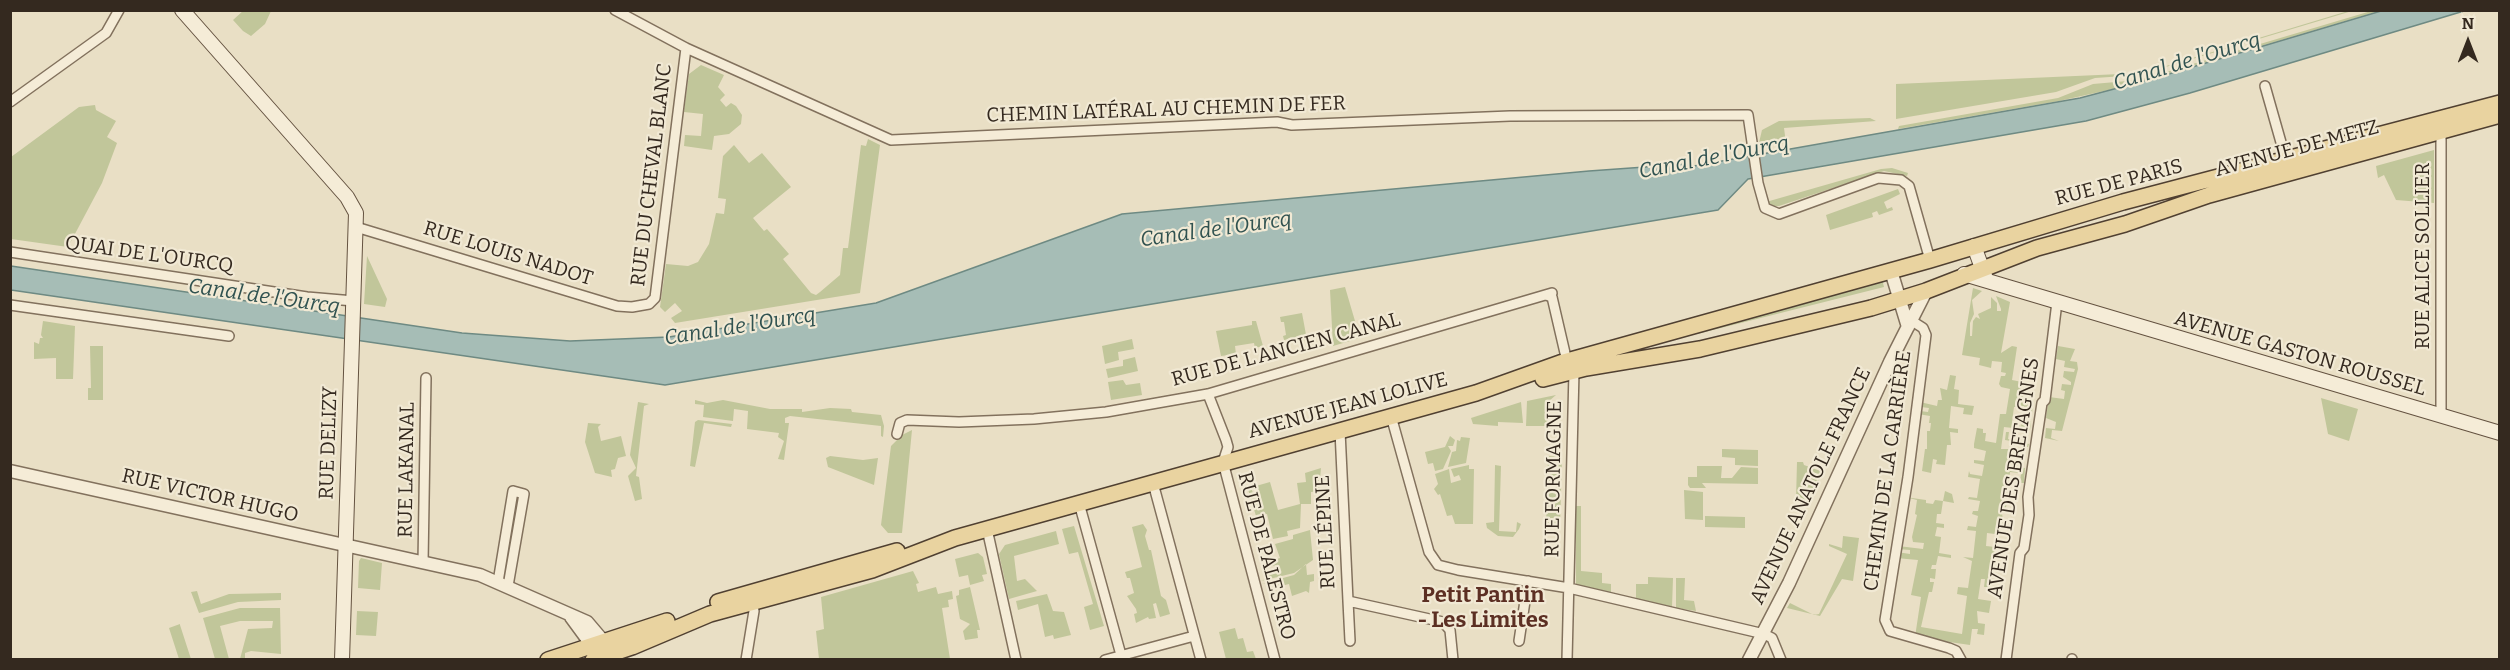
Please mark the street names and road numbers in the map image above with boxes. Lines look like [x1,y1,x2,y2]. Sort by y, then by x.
street label: RUE DU CHEVAL BLANC [626,62,678,288]
street label: CHEMIN LATÉRAL AU CHEMIN DE FER [986,92,1346,128]
street label: AVENUE DE METZ [2212,116,2382,182]
street label: RUE DE PARIS [2053,154,2185,212]
street label: RUE ALICE SOLLIER [2411,163,2435,349]
street label: RUE LOUIS NADOT [420,217,596,291]
street label: QUAI DE L'OURCQ [63,231,235,279]
street label: AVENUE GASTON ROUSSEL [2172,307,2428,401]
street label: RUE DE L'ANCIEN CANAL [1169,308,1403,392]
street label: CHEMIN DE LA CARRIÈRE [1859,349,1917,593]
street label: AVENUE DES BRETAGNES [1983,356,2045,600]
street label: AVENUE ANATOLE FRANCE [1746,364,1876,608]
street label: AVENUE JEAN LOLIVE [1246,368,1450,444]
street label: RUE DELIZY [315,386,343,500]
street label: RUE FORMAGNE [1541,400,1567,558]
street label: RUE LAKANAL [394,402,420,538]
street label: RUE VICTOR HUGO [119,464,301,528]
street label: RUE DE PALESTRO [1232,469,1300,643]
street label: RUE LÉPINE [1311,474,1341,590]

